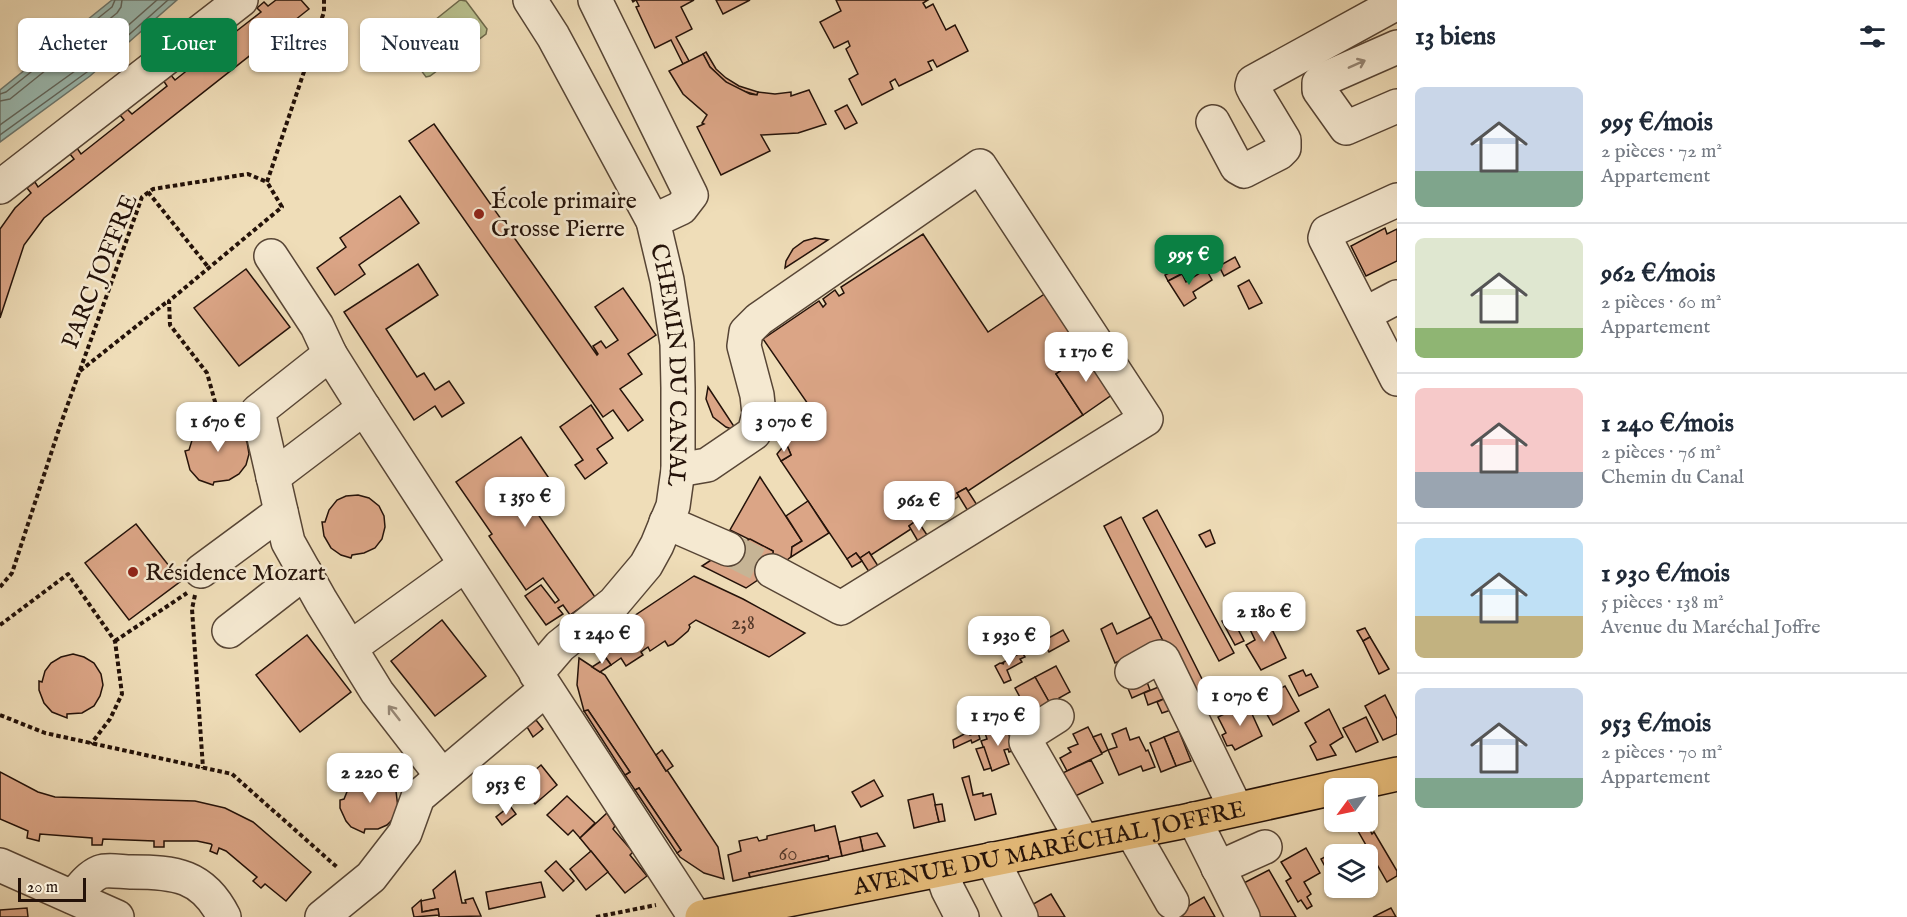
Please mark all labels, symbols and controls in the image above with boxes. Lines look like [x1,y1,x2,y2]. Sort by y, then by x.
chip: Acheter [18,18,129,72]
chip: Louer [141,18,237,72]
chip: Filtres [249,18,348,72]
chip: Nouveau [360,18,480,72]
text: 13 biens [1415,20,1496,53]
icon: filters [1856,20,1889,53]
one-way arrow [1348,58,1366,69]
text: 995 €/mois [1601,106,1713,139]
icon: home [1463,111,1535,183]
text: 2 pièces · 72 m² [1601,139,1722,164]
text: Appartement [1601,164,1710,189]
place label: École primaire Grosse Pierre [491,186,637,245]
street label: PARC JOFFRE [55,190,145,353]
marker: École primaire Grosse Pierre [472,207,486,221]
pin: 995 € [1147,235,1231,286]
street label: CHEMIN DU CANAL [642,241,692,490]
text: 995 € [1169,242,1209,267]
text: 962 €/mois [1601,257,1715,290]
icon: home [1463,262,1535,334]
text: 2 pièces · 60 m² [1601,290,1722,315]
text: Appartement [1601,315,1710,340]
pin: 1 170 € [1031,332,1141,383]
text: 1 170 € [1059,339,1113,364]
pin: 1 670 € [163,402,273,453]
pin: 3 070 € [729,402,839,453]
text: 1 240 €/mois [1601,407,1734,440]
text: 1 670 € [190,409,246,434]
text: 3 070 € [756,409,812,434]
icon: home [1463,412,1535,484]
text: 2 pièces · 76 m² [1601,440,1721,465]
text: Chemin du Canal [1601,465,1744,490]
pin: 1 350 € [470,477,580,528]
pin: 962 € [877,481,961,532]
text: 1 350 € [499,484,551,509]
text: 962 € [898,488,940,513]
text: 1 930 €/mois [1601,557,1730,590]
place label: Résidence Mozart [145,558,326,589]
icon: home [1463,562,1535,634]
marker: Résidence Mozart [126,565,140,579]
text: 5 pièces · 138 m² [1601,590,1724,615]
pin: 2 180 € [1209,592,1319,643]
text: 2 180 € [1237,599,1291,624]
house number: 2;8 [731,610,755,637]
pin: 1 240 € [547,614,657,665]
text: Avenue du Maréchal Joffre [1601,615,1820,640]
pin: 1 930 € [954,616,1064,667]
text: 1 240 € [574,621,630,646]
text: 1 930 € [982,623,1036,648]
pin: 1 070 € [1185,676,1295,727]
text: 1 070 € [1212,683,1268,708]
pin: 1 170 € [943,696,1053,747]
text: 1 170 € [971,703,1025,728]
one-way arrow [388,705,401,721]
text: 953 €/mois [1601,707,1711,740]
icon: home [1463,712,1535,784]
text: 2 pièces · 70 m² [1601,740,1722,765]
pin: 2 220 € [315,753,425,804]
text: 2 220 € [341,760,399,785]
pin: 953 € [464,765,548,816]
text: Appartement [1601,765,1710,790]
text: 953 € [486,772,526,797]
north arrow [1324,778,1378,832]
map controls [1324,778,1378,898]
street label: AVENUE DU MARÉCHAL JOFFRE [850,794,1248,904]
house number: 60 [778,841,798,868]
button: layers [1324,844,1378,898]
scale bar [18,875,86,902]
text: 20 m [27,878,58,898]

